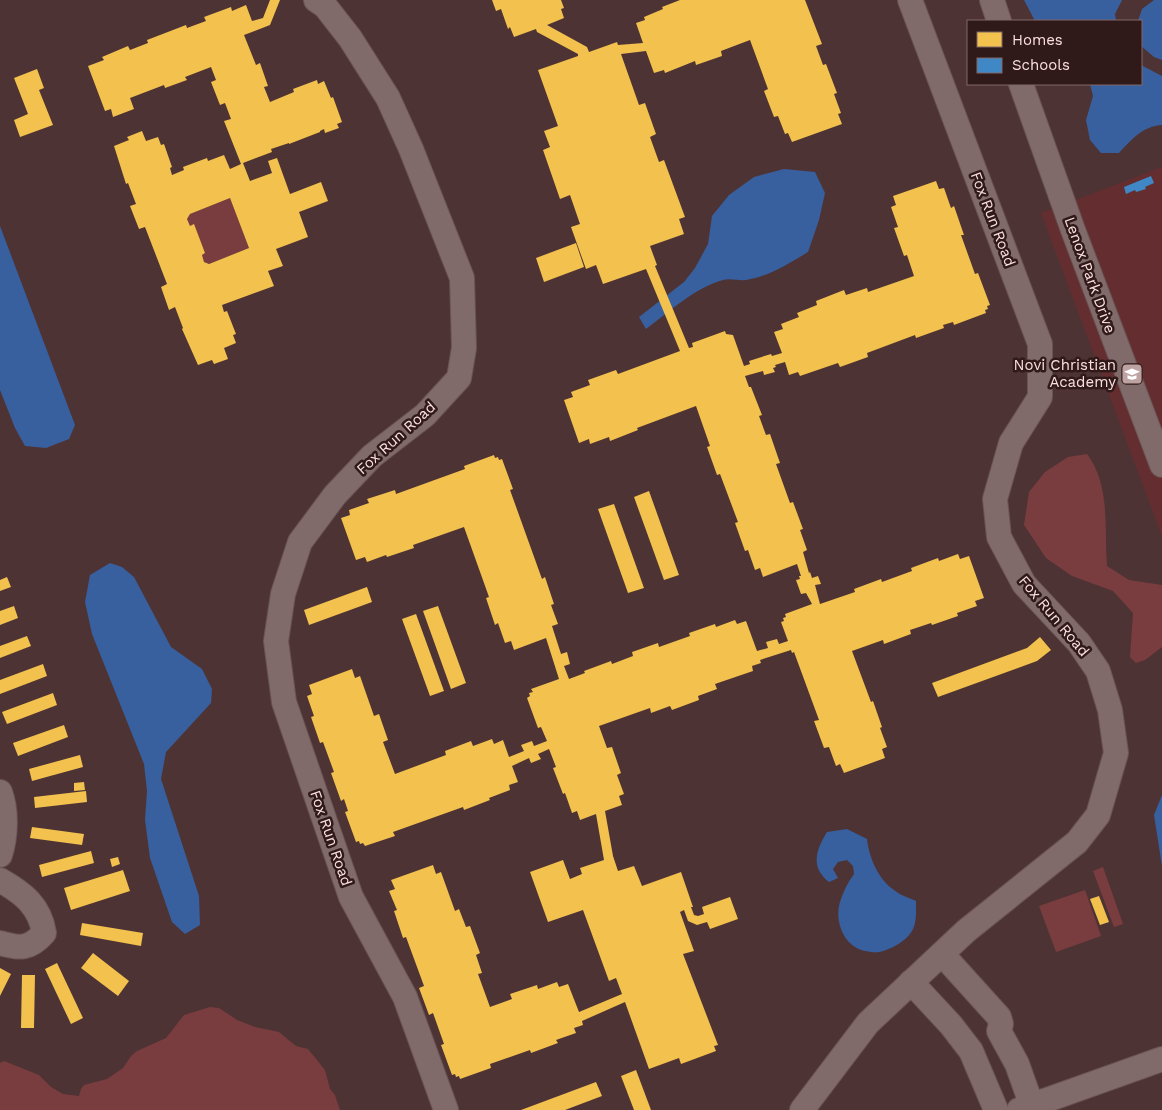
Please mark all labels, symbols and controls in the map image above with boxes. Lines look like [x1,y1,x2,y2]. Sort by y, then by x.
legend [967,20,1142,85]
text: Homes [1012,31,1063,49]
text: Schools [1012,56,1070,74]
street label: Fox Run Road [967,169,1019,269]
street label: Lenox Park Drive [1061,214,1119,336]
place label: Novi Christian Academy [1014,356,1116,391]
school or university icon: Novi Christian Academy [1120,362,1144,386]
street label: Fox Run Road [353,398,439,478]
street label: Fox Run Road [1015,572,1093,660]
street label: Fox Run Road [306,788,356,888]

